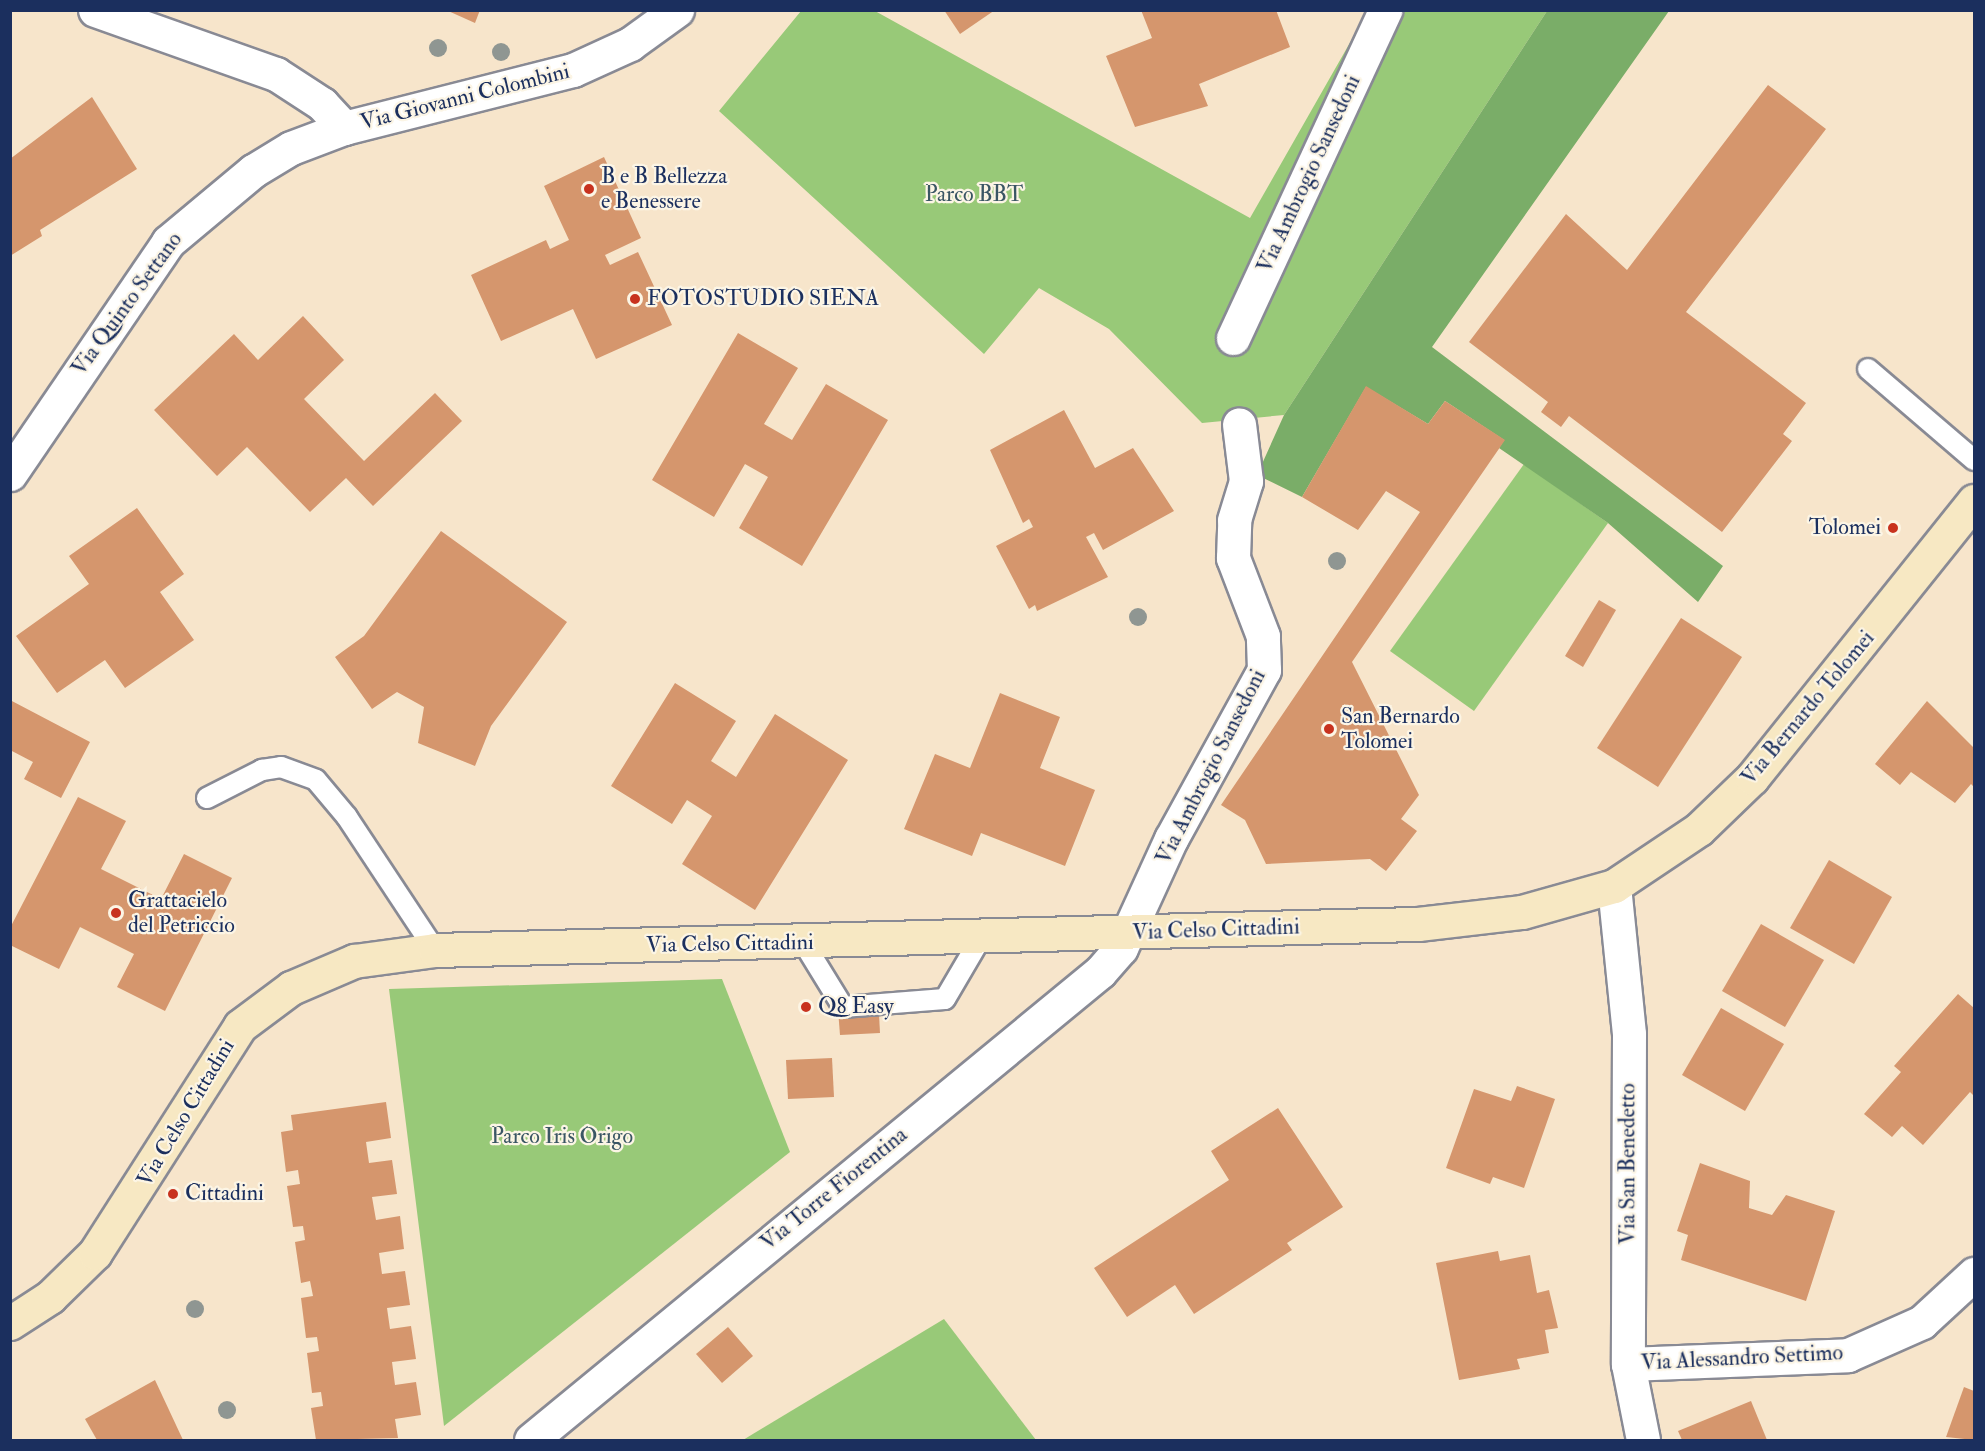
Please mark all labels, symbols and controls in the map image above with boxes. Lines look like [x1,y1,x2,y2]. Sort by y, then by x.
street label: Via Giovanni Colombini [358,58,572,136]
street label: Via Ambrogio Sansedoni [1252,71,1366,277]
place label: B e B Bellezza e Benessere [601,163,727,214]
marker: B e B Bellezza e Benessere [582,182,596,196]
park label: Parco BBT [925,182,1023,208]
street label: Via Quinto Settano [66,227,188,381]
place label: FOTOSTUDIO SIENA [647,286,879,312]
marker: FOTOSTUDIO SIENA [628,292,642,306]
place label: Tolomei [1809,515,1881,541]
marker: Tolomei [1886,521,1900,535]
street label: Via Bernardo Tolomei [1736,625,1880,791]
street label: Via Ambrogio Sansedoni [1150,665,1272,869]
place label: San Bernardo Tolomei [1341,703,1460,754]
marker: San Bernardo Tolomei [1322,722,1336,736]
place label: Grattacielo del Petriccio [128,887,235,938]
marker: Grattacielo del Petriccio [109,906,123,920]
street label: Via Celso Cittadini [1132,914,1300,946]
street label: Via Celso Cittadini [646,929,814,959]
place label: Q8 Easy [818,994,894,1020]
marker: Q8 Easy [799,1000,813,1014]
street label: Via Celso Cittadini [132,1034,240,1192]
street label: Via San Benedetto [1615,1083,1641,1245]
street label: Via Torre Fiorentina [755,1122,913,1256]
park label: Parco Iris Origo [491,1124,633,1150]
place label: Cittadini [185,1181,264,1207]
marker: Cittadini [166,1187,180,1201]
street label: Via Alessandro Settimo [1640,1340,1844,1376]

